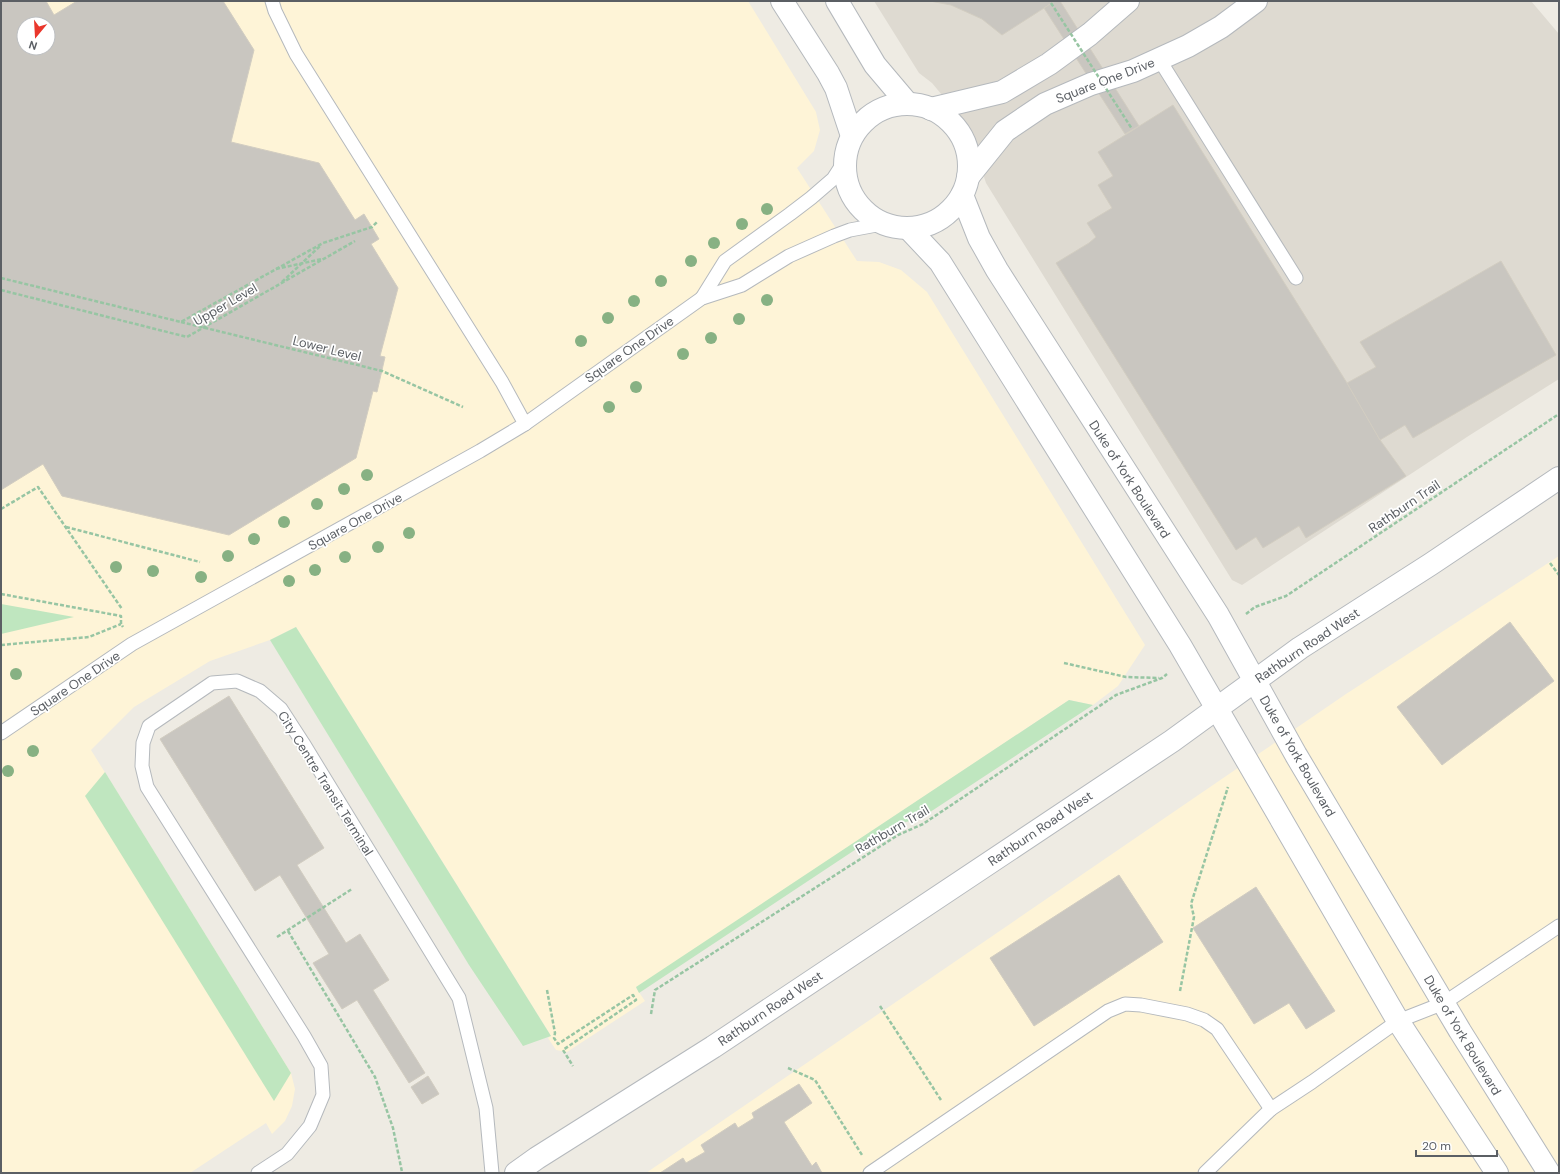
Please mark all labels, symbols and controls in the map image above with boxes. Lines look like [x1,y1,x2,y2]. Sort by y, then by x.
north arrow [16,16,56,56]
text: N [27,38,39,53]
street label: Square One Drive [1053,54,1157,107]
street label: Upper Level [190,279,260,330]
street label: Square One Drive [581,312,677,386]
street label: Lower Level [291,332,363,365]
street label: Duke of York Boulevard [1085,417,1174,541]
street label: Rathburn Trail [1365,476,1443,537]
street label: Square One Drive [305,489,405,554]
street label: Rathburn Road West [1252,604,1363,687]
street label: Square One Drive [27,647,123,720]
street label: Duke of York Boulevard [1256,693,1339,820]
street label: City Centre Transit Terminal [274,708,377,859]
street label: Rathburn Road West [985,787,1096,870]
street label: Rathburn Trail [852,801,932,857]
street label: Rathburn Road West [715,967,826,1050]
street label: Duke of York Boulevard [1420,972,1505,1098]
scale bar [1416,1132,1497,1158]
text: 20 m [1422,1138,1451,1154]

